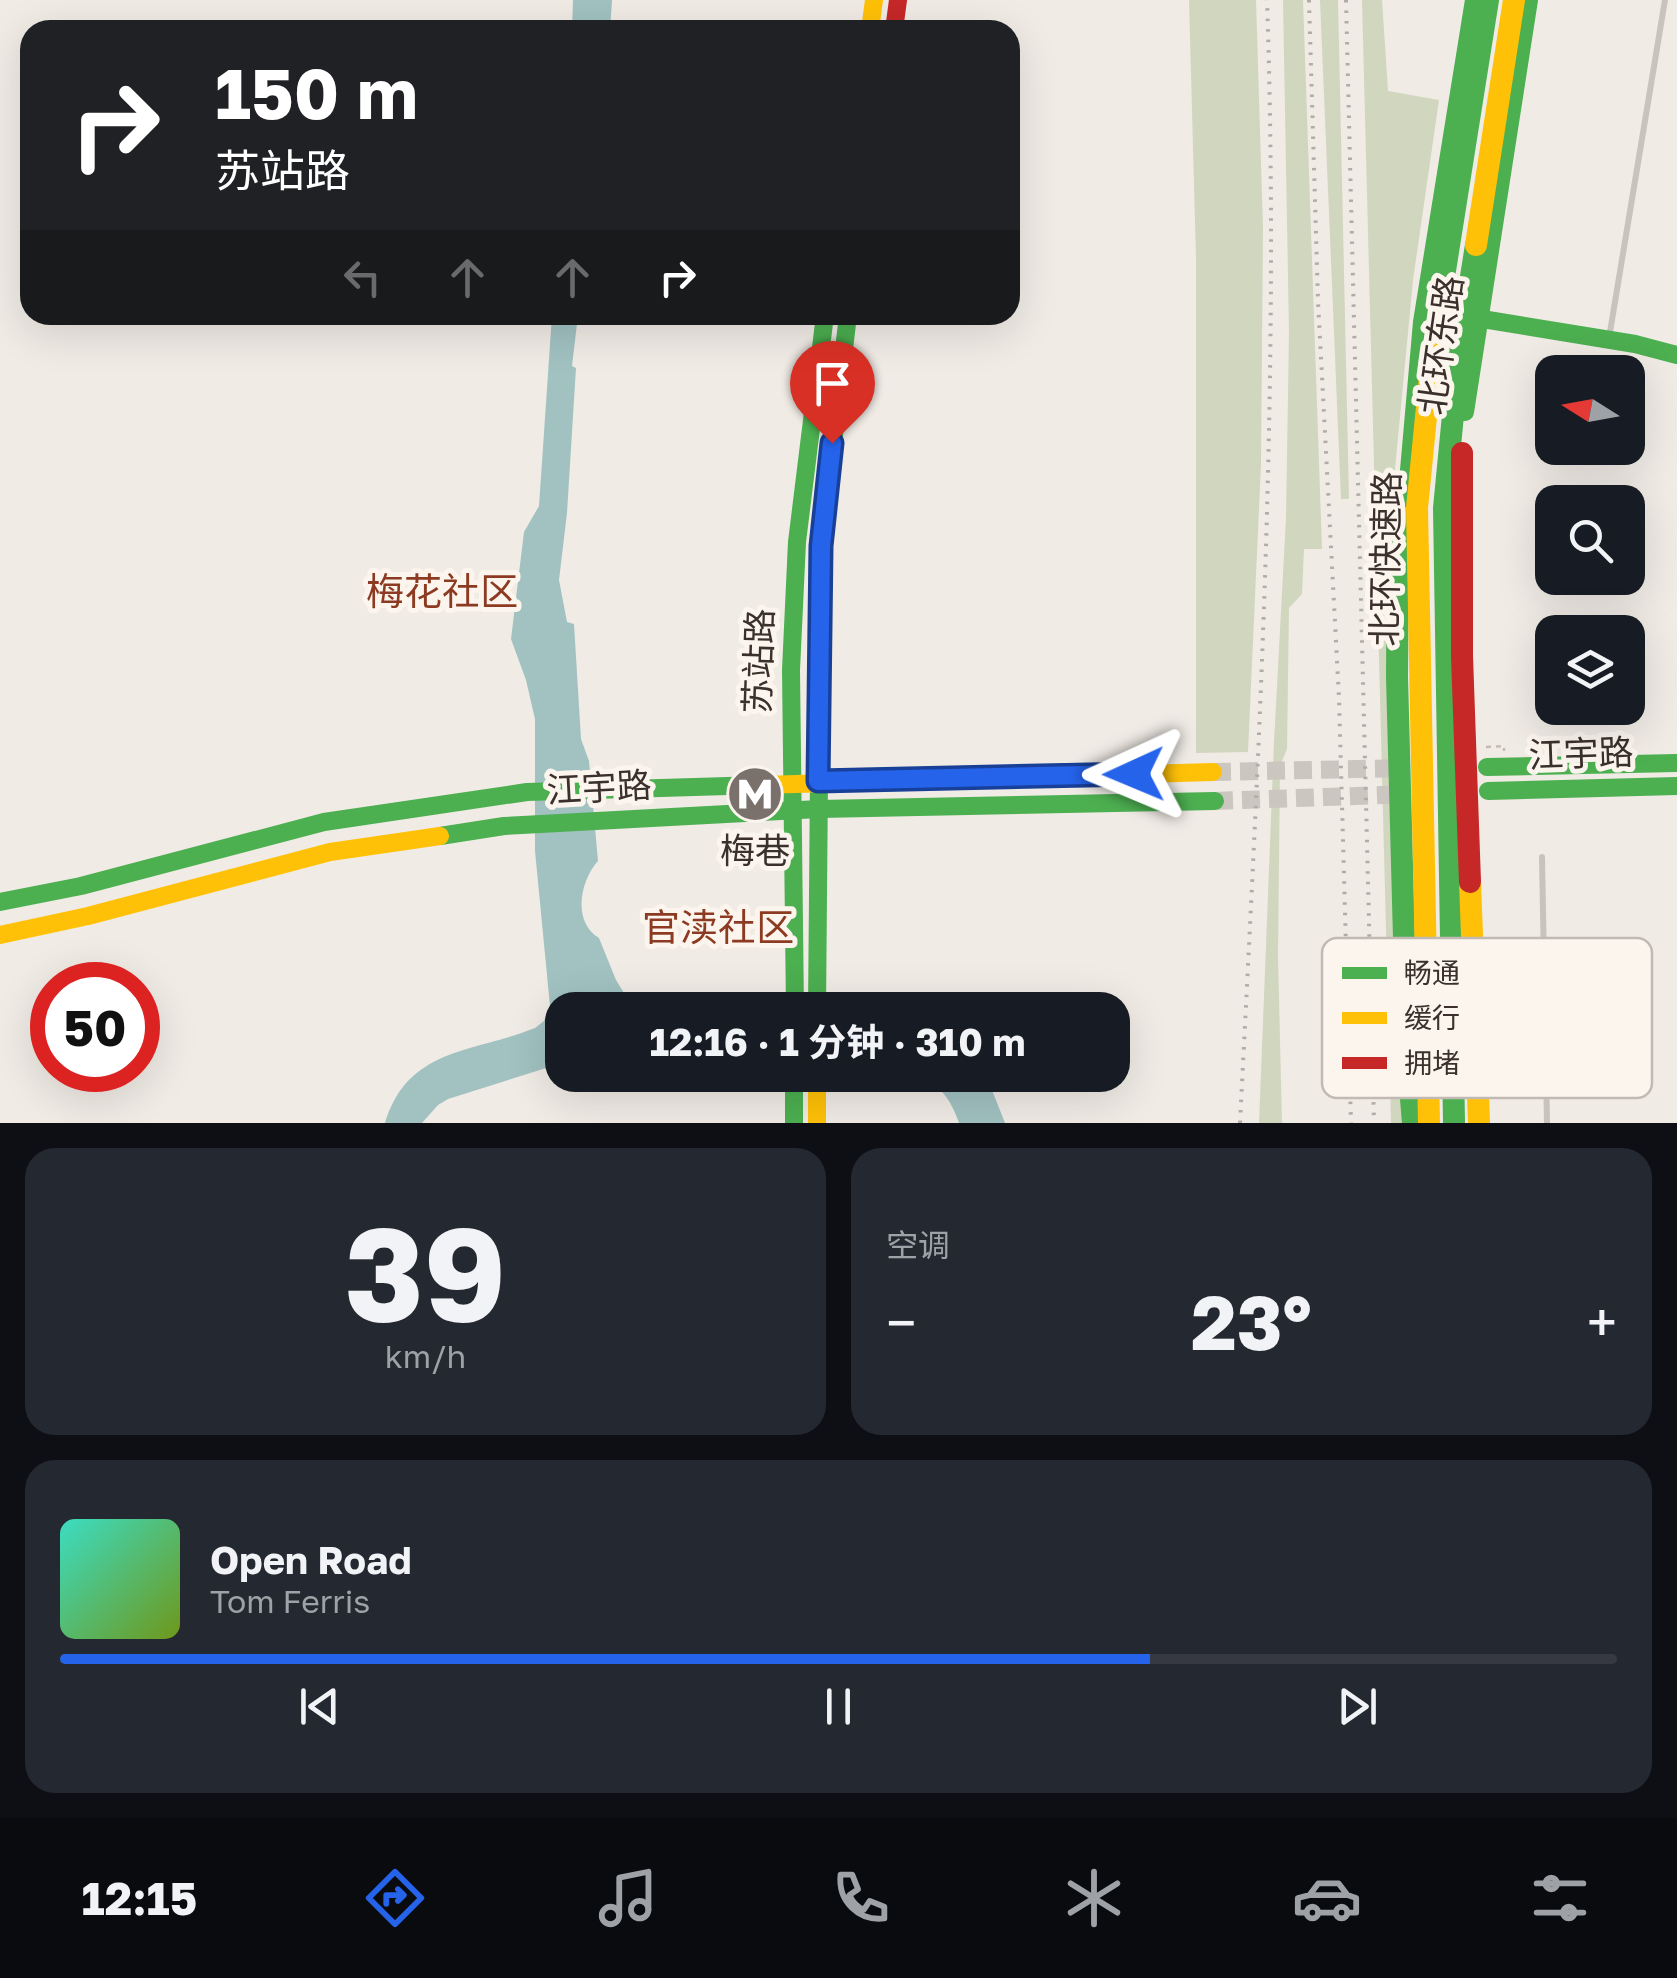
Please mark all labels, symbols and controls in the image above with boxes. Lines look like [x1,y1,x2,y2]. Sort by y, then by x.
text: 150 m [215,50,418,134]
icon: right [50,60,180,190]
text: 苏站路 [215,143,350,197]
icon: left [335,250,390,305]
icon: ahead [440,250,495,305]
icon: ahead [545,250,600,305]
icon: right [650,250,705,305]
street label: 北环东路 [1409,273,1471,417]
pin [790,341,875,444]
north arrow [1535,355,1645,465]
map controls [1535,355,1645,725]
icon: arrive [805,356,860,411]
street label: 北环快速路 [1362,471,1408,647]
button: search [1535,485,1645,595]
district label: 梅花社区 [366,568,518,613]
street label: 苏站路 [735,608,781,714]
button: layers [1535,615,1645,725]
position arrow [1082,722,1186,826]
street label: 江宇路 [1528,730,1634,776]
street label: 江宇路 [545,763,653,811]
metro station icon: 梅巷 [725,764,785,824]
place label: 梅巷 [720,829,790,871]
district label: 官渎社区 [642,904,794,949]
legend [1322,938,1652,1098]
text: 畅通 [1404,956,1460,989]
speed limit sign: 50 [30,962,160,1092]
text: 缓行 [1404,1001,1460,1034]
text: 12:16 · 1 分钟 · 310 m [649,1019,1026,1064]
text: 拥堵 [1404,1046,1460,1079]
text: 39 [345,1194,506,1350]
text: 空调 [886,1226,950,1264]
text: 23° [1191,1276,1312,1367]
text: − [886,1289,916,1355]
text: + [1587,1289,1617,1355]
text: km/h [385,1337,466,1375]
text: Open Road [210,1537,412,1582]
text: Tom Ferris [210,1582,370,1620]
icon: previous [292,1679,347,1734]
icon: pause [811,1679,866,1734]
icon: next [1330,1679,1385,1734]
icon: directions [360,1863,430,1933]
icon: music [593,1863,663,1933]
icon: phone [826,1863,896,1933]
icon: climate [1059,1863,1129,1933]
icon: car [1292,1863,1362,1933]
icon: filters [1525,1863,1595,1933]
text: 12:15 [82,1871,197,1925]

